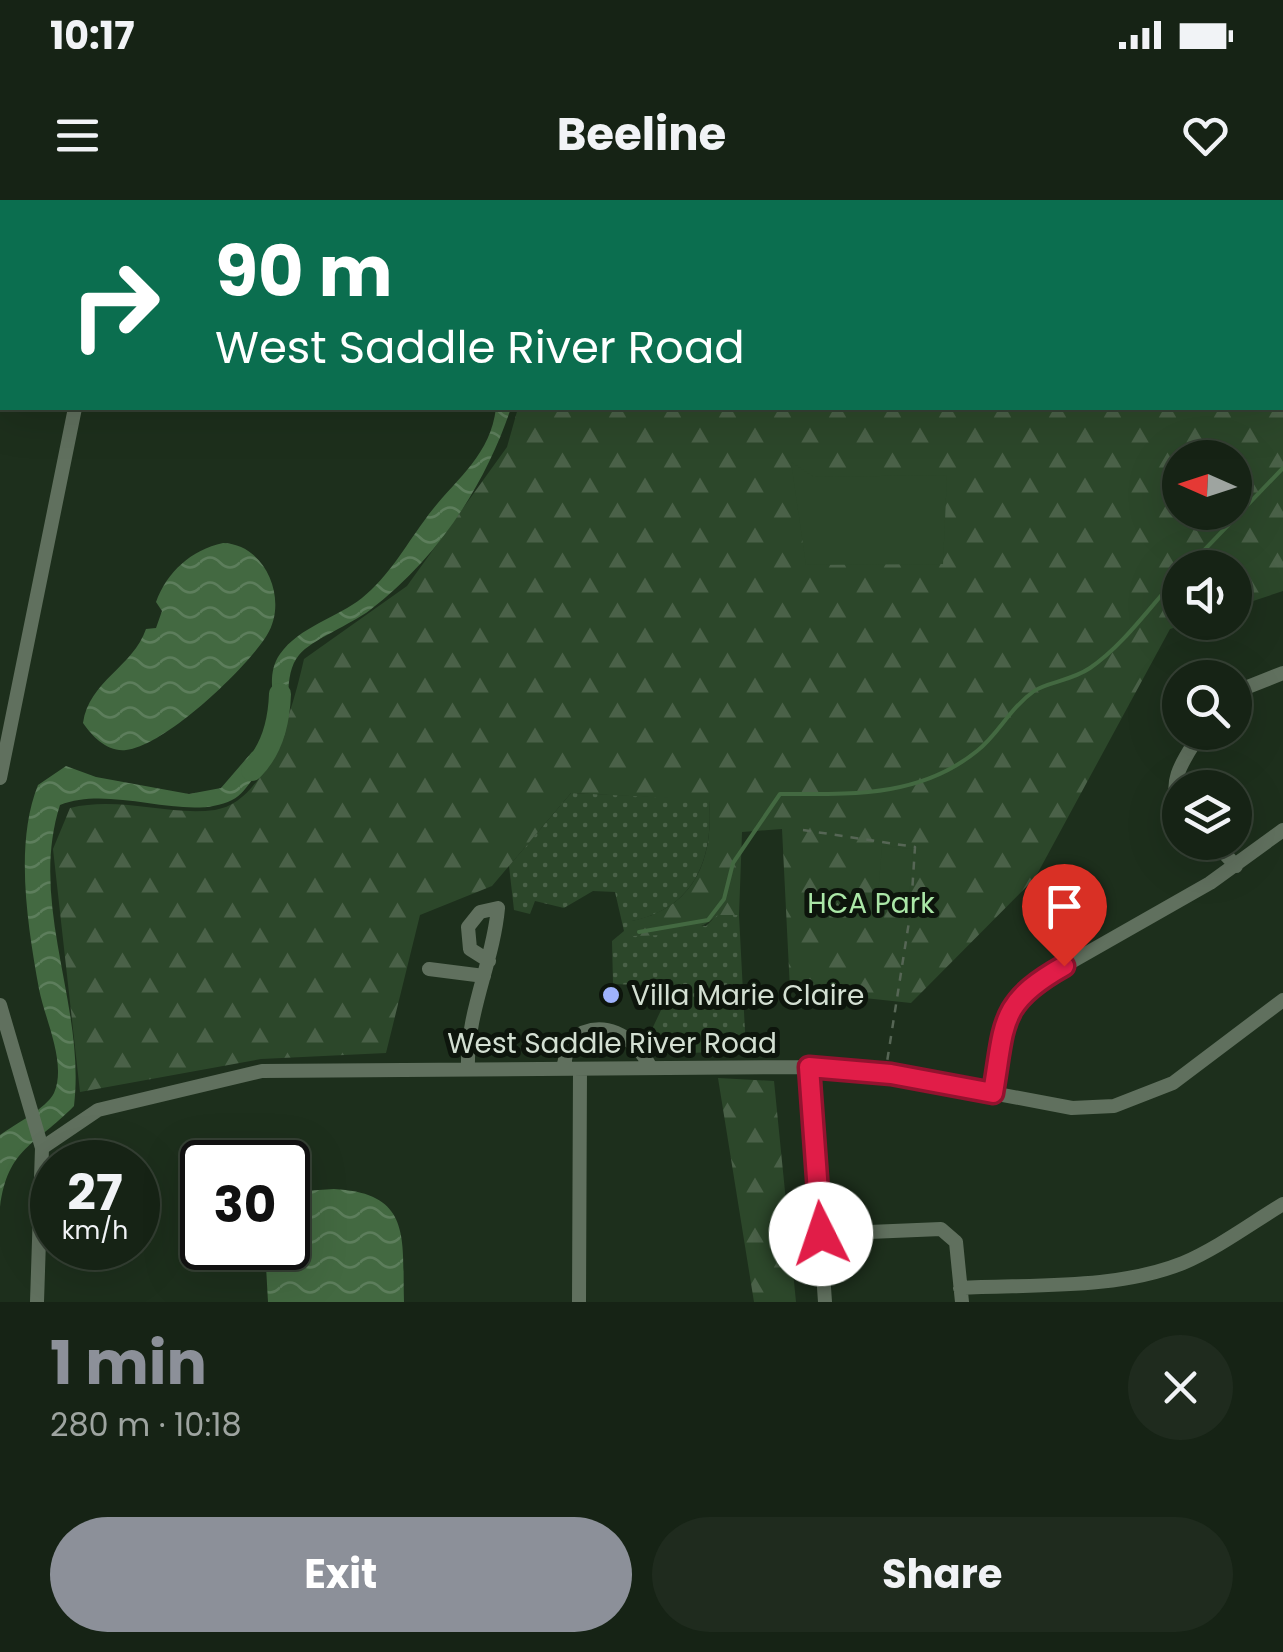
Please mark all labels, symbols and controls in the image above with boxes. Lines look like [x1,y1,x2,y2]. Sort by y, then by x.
text: 10:17 [50,9,134,62]
text: Beeline [557,103,726,166]
icon: menu [50,108,105,163]
icon: heart [1178,108,1233,163]
text: 90 m [215,222,393,321]
icon: right [50,240,180,370]
text: West Saddle River Road [215,316,745,379]
north arrow [1162,440,1252,530]
map controls [1162,440,1252,860]
button: sound [1162,550,1252,640]
button: search [1162,660,1252,750]
button: layers [1162,770,1252,860]
pin [1022,864,1107,967]
icon: arrive [1037,879,1092,934]
park label: HCA Park [807,884,935,923]
place label: Villa Marie Claire [631,976,864,1015]
marker: Villa Marie Claire [600,984,622,1006]
street label: West Saddle River Road [447,1024,777,1063]
speed limit sign: 30 [180,1140,310,1270]
text: 27 [67,1157,123,1228]
position arrow [769,1182,873,1286]
text: km/h [62,1213,128,1248]
text: 1 min [50,1321,207,1405]
button: close [1128,1335,1233,1440]
text: 280 m · 10:18 [50,1402,242,1447]
button: Exit [50,1517,632,1632]
button: Share [652,1517,1233,1632]

